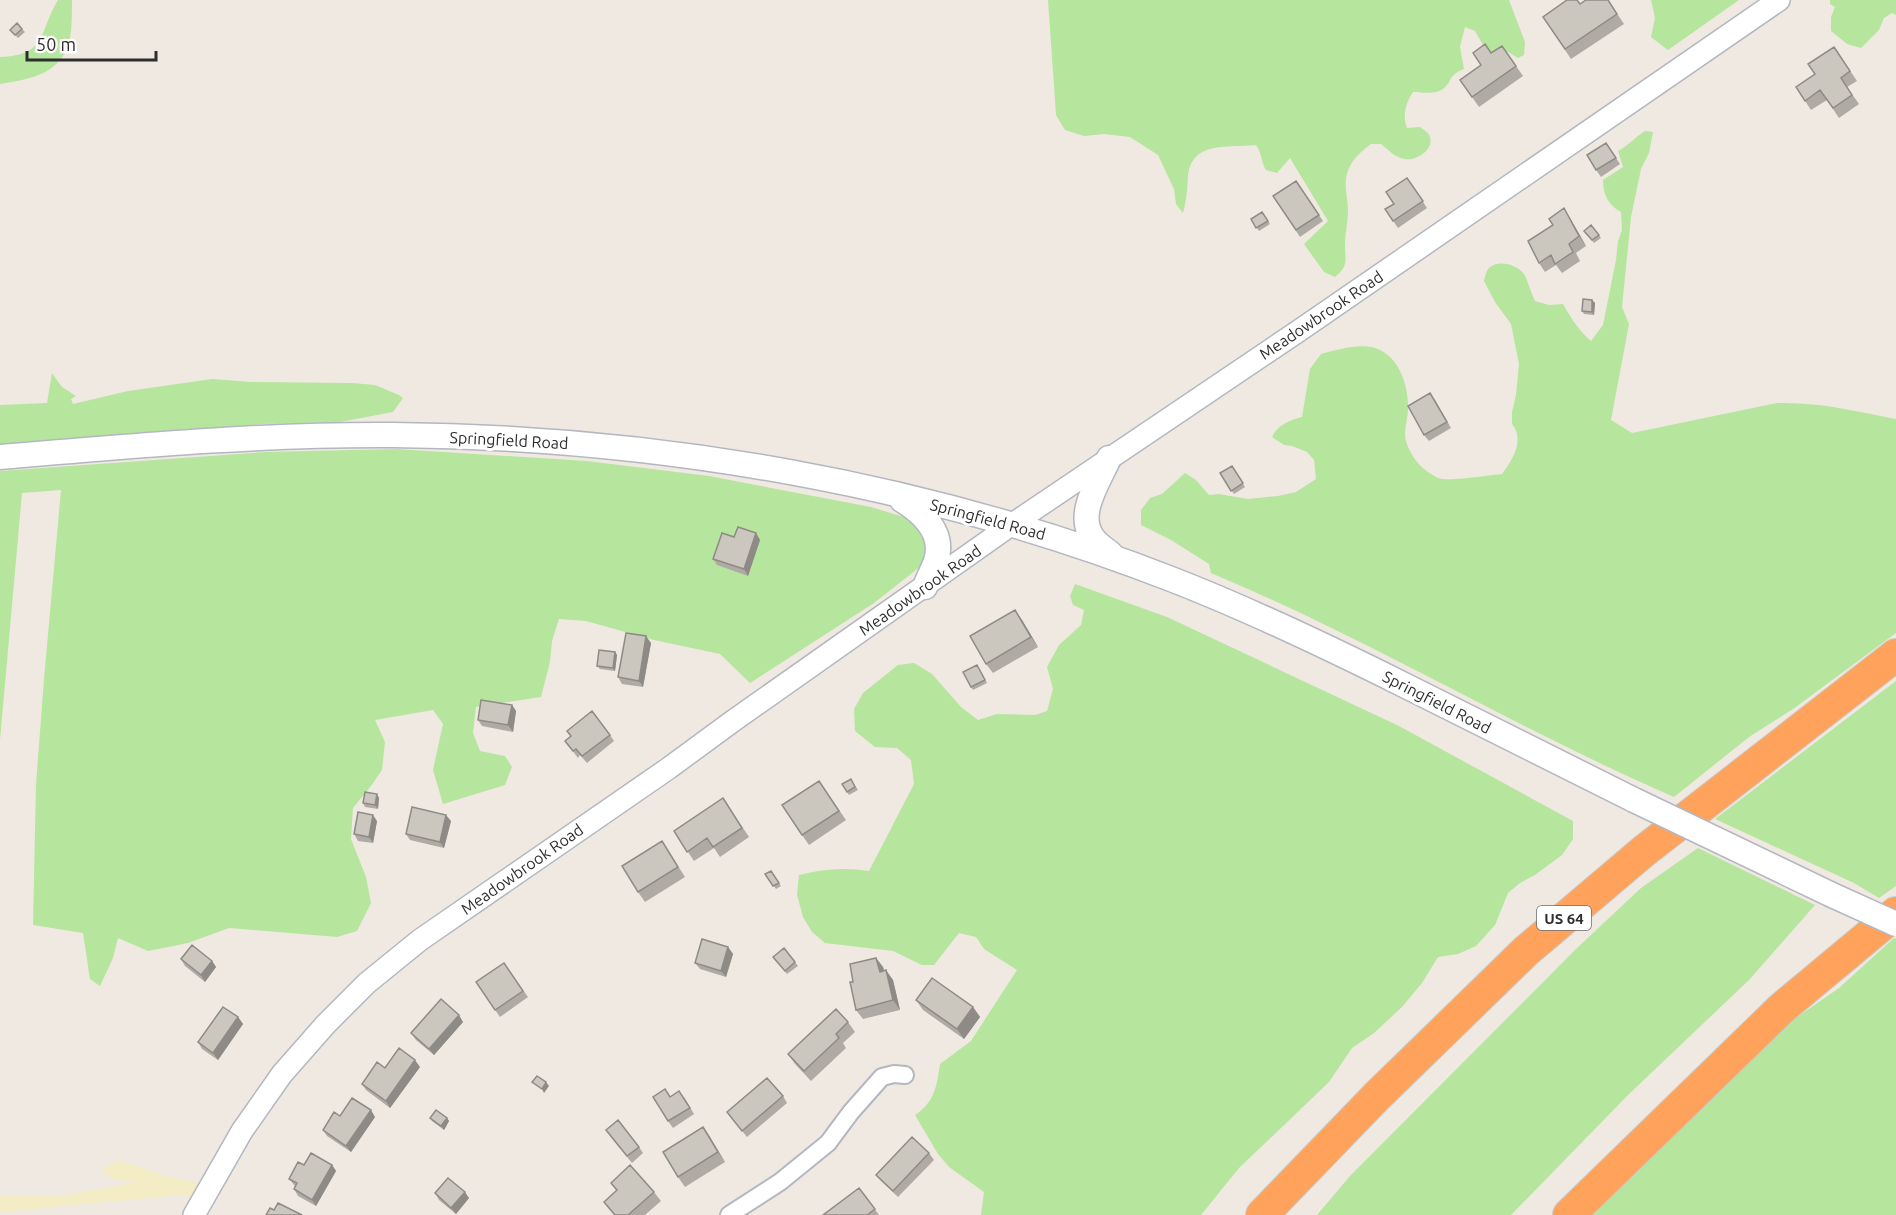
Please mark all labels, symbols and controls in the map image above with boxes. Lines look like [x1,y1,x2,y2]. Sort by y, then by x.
scale bar [27,24,156,62]
text: 50 m [36,34,76,54]
street label: Meadowbrook Road [1256,267,1386,363]
street label: Springfield Road [449,428,569,452]
street label: Springfield Road [928,495,1048,543]
street label: Meadowbrook Road [856,541,984,639]
street label: Springfield Road [1380,667,1494,737]
street label: Meadowbrook Road [458,820,586,918]
road number: US 64 [1537,906,1591,930]

